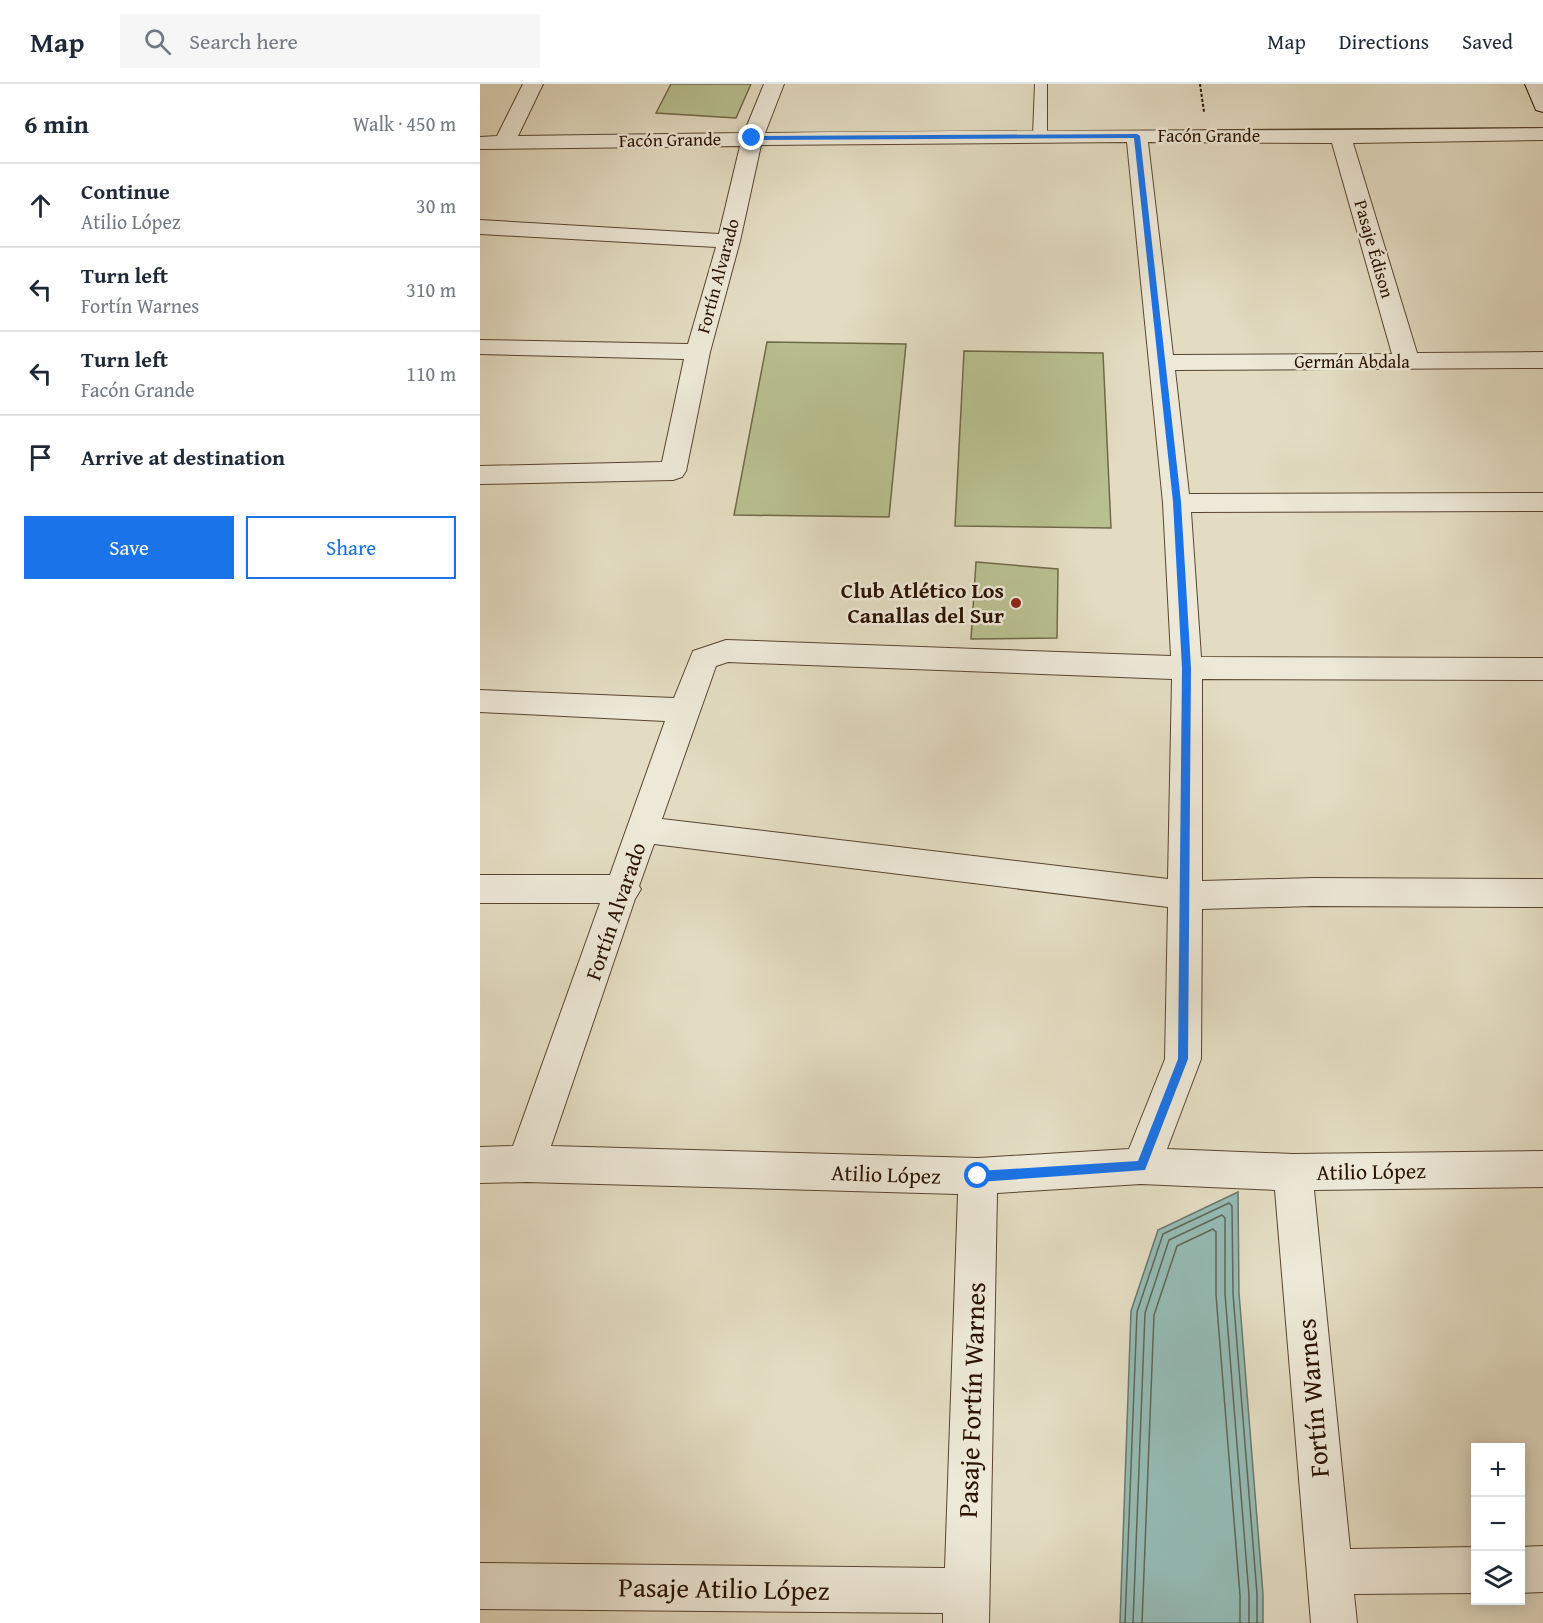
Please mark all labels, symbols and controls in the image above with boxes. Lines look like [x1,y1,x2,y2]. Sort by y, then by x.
search box [120,14,540,68]
text: Map [30,21,84,62]
icon: search [141,25,174,58]
text: Search here [189,25,298,57]
text: Map [1267,26,1306,57]
text: Directions [1339,26,1429,57]
text: Saved [1462,26,1513,57]
text: 6 min [24,104,89,143]
text: Walk · 450 m [353,109,456,138]
street label: Facón Grande [1158,122,1260,149]
route end [738,124,764,150]
street label: Facón Grande [619,125,721,154]
text: Continue [81,175,170,207]
icon: ahead [24,189,57,222]
text: 30 m [416,191,456,220]
street label: Pasaje Édison [1348,196,1401,301]
text: Atilio López [81,207,181,236]
street label: Fortín Alvarado [689,215,746,336]
text: Turn left [81,259,168,291]
icon: left [24,273,57,306]
text: 310 m [406,275,456,304]
text: Fortín Warnes [81,291,199,320]
text: Turn left [81,343,168,375]
street label: Germán Abdala [1294,348,1410,375]
icon: left [24,357,57,390]
text: 110 m [406,359,456,388]
text: Facón Grande [81,375,195,404]
icon: arrive [24,441,57,474]
text: Arrive at destination [81,441,285,473]
button: Save [24,516,234,579]
button: Share [246,516,456,579]
place label: Club Atlético Los Canallas del Sur [841,574,1004,631]
marker: Club Atlético Los Canallas del Sur [1009,596,1023,610]
street label: Fortín Alvarado [576,838,654,984]
street label: Atilio López [1316,1154,1426,1188]
street label: Atilio López [831,1156,942,1192]
route start [964,1162,990,1188]
street label: Pasaje Fortín Warnes [947,1281,995,1519]
street label: Fortín Warnes [1285,1317,1339,1479]
map controls [1471,1443,1525,1605]
button: + [1471,1443,1525,1497]
button: − [1471,1497,1525,1551]
button: layers [1471,1551,1525,1605]
street label: Pasaje Atilio López [618,1566,830,1610]

